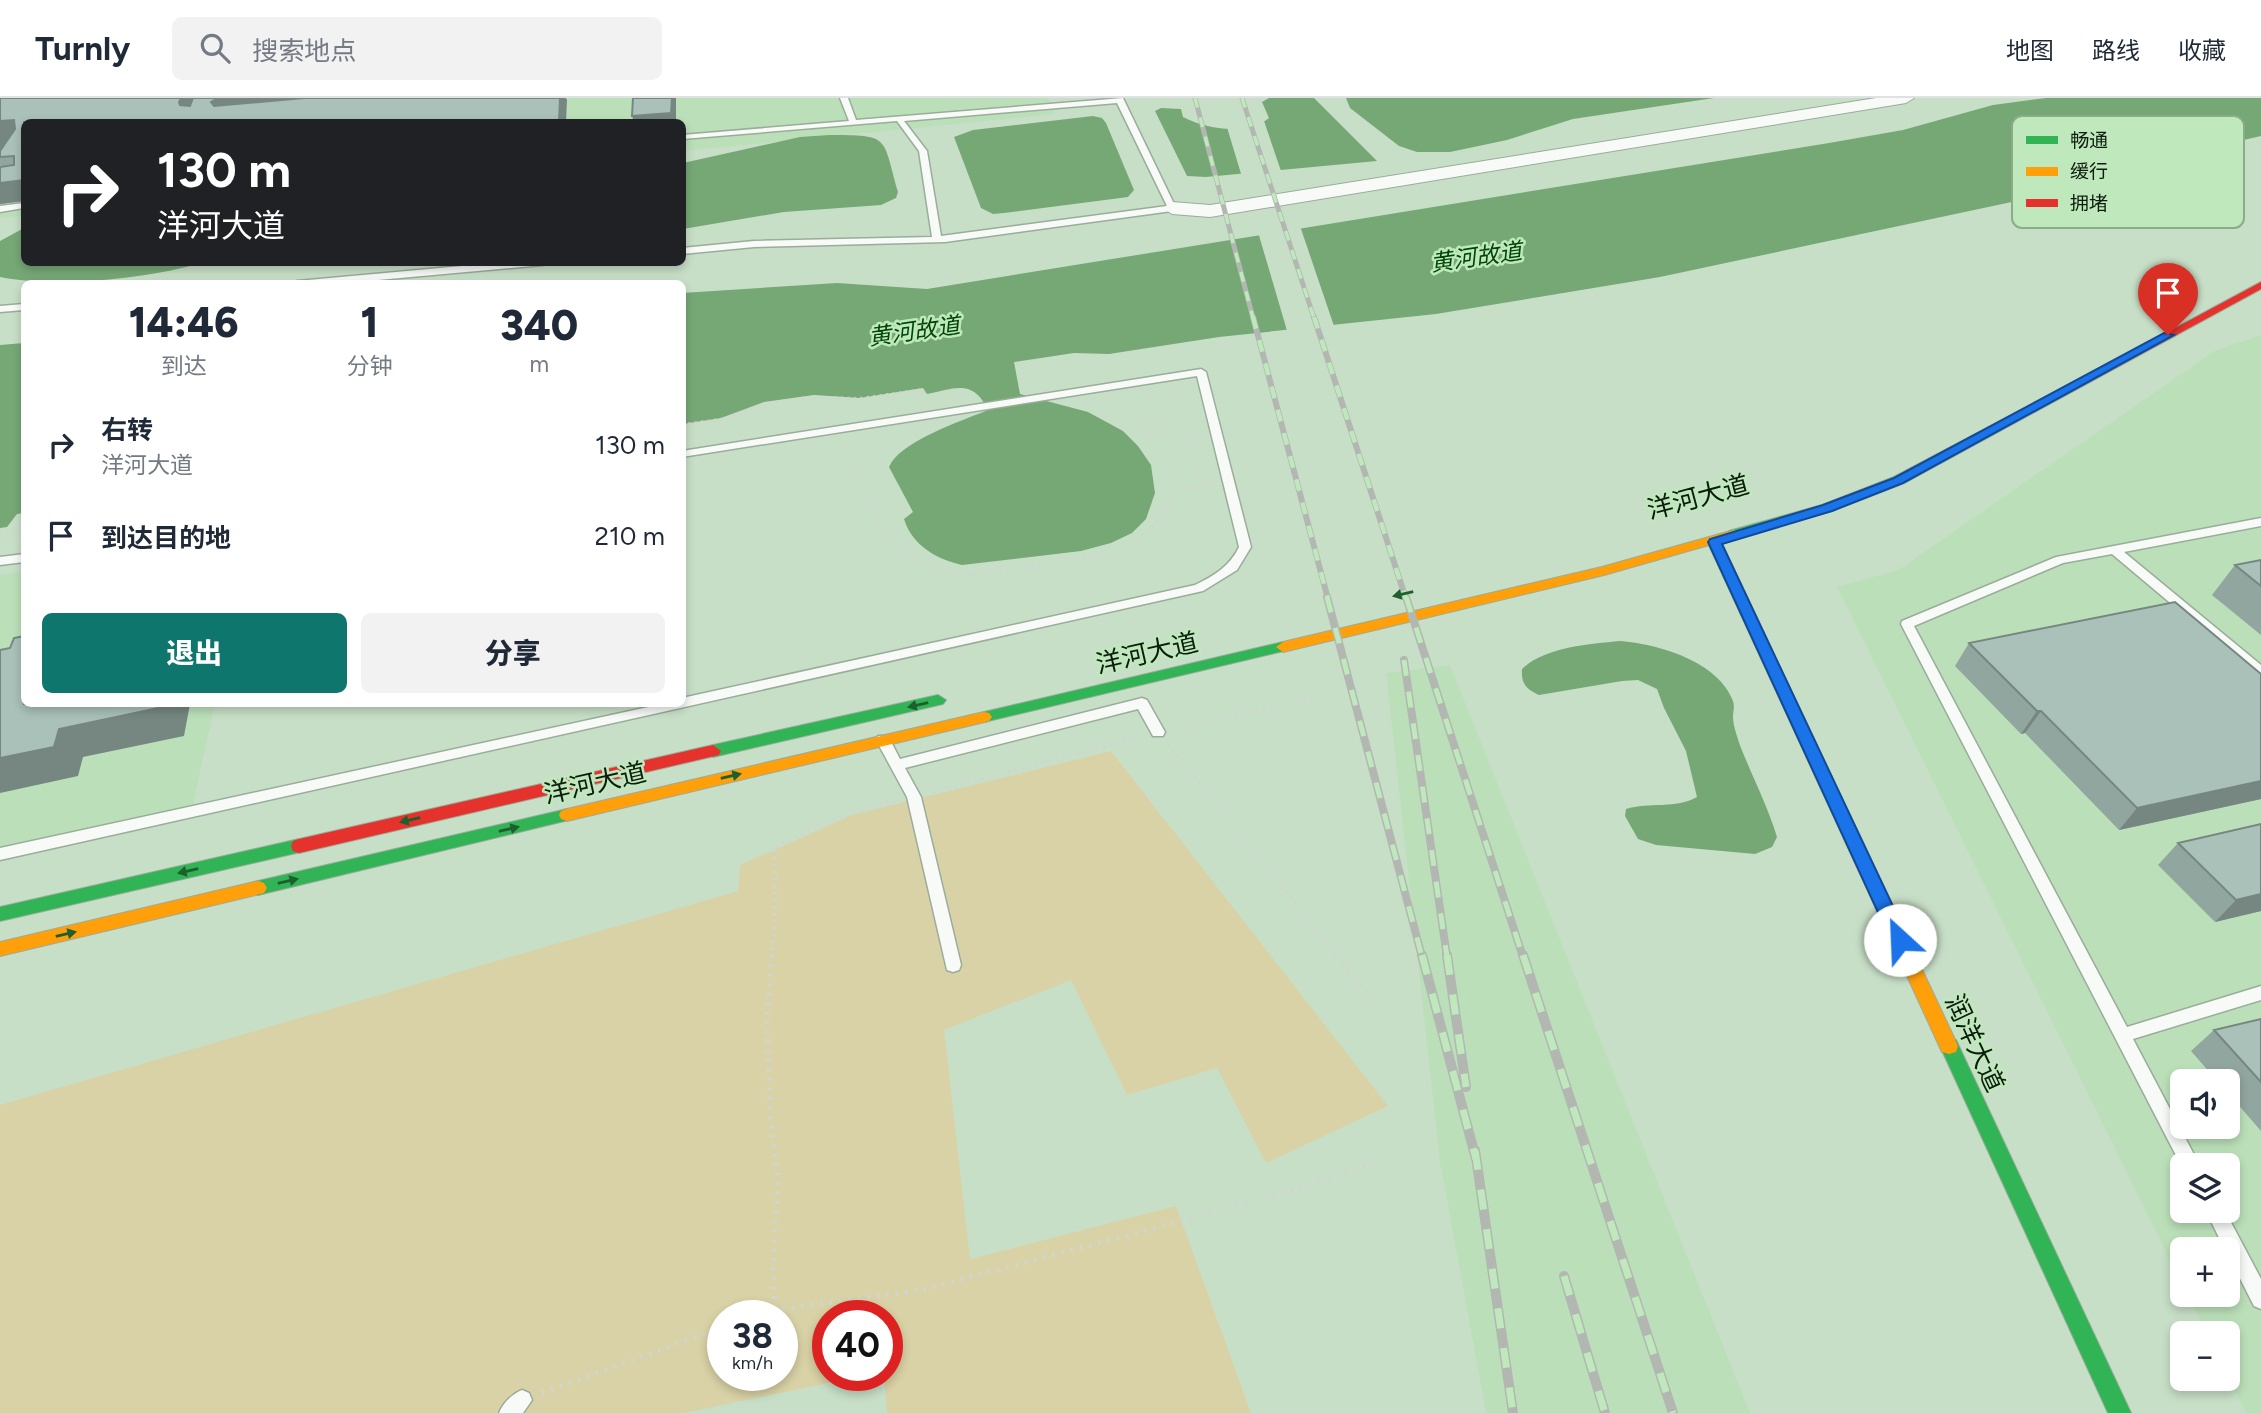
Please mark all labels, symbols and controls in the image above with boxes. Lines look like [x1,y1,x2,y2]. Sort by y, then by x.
search box [172,17,662,80]
text: Turnly [35,29,130,68]
icon: search [196,29,234,67]
text: 搜索地点 [252,35,356,67]
text: 地图 [2006,36,2054,65]
text: 路线 [2092,36,2140,65]
text: 收藏 [2178,36,2226,65]
legend [2012,116,2244,228]
text: 畅通 [2070,129,2108,152]
text: 130 m [157,140,291,199]
icon: right [42,147,133,238]
text: 缓行 [2070,160,2108,183]
text: 拥堵 [2070,192,2108,215]
text: 洋河大道 [157,207,285,245]
water label: 黄河故道 [1428,236,1526,277]
pin [2138,263,2198,335]
icon: arrive [2149,274,2187,312]
text: 14:46 [129,297,239,348]
text: 1 [361,297,378,348]
text: 340 [500,300,578,351]
water label: 黄河故道 [866,310,964,351]
text: m [529,350,549,378]
text: 到达 [161,352,207,380]
text: 分钟 [346,352,392,380]
text: 右转 [101,414,153,446]
icon: right [42,426,80,464]
text: 130 m [595,429,665,461]
text: 洋河大道 [101,451,193,479]
street label: 洋河大道 [1644,468,1752,526]
icon: arrive [42,517,80,555]
text: 210 m [595,520,665,552]
text: 到达目的地 [101,522,231,554]
one-way arrow [1392,589,1414,600]
button: 退出 [42,613,347,693]
button: 分享 [361,613,665,693]
street label: 洋河大道 [1093,626,1201,680]
one-way arrow [907,699,929,710]
street label: 洋河大道 [541,756,649,810]
one-way arrow [720,771,742,782]
one-way arrow [399,815,421,826]
one-way arrow [498,823,520,834]
one-way arrow [177,866,199,877]
one-way arrow [277,875,299,886]
position arrow [1863,903,1937,977]
one-way arrow [55,928,77,939]
street label: 润洋大道 [1939,989,2011,1097]
map controls [2170,1069,2240,1391]
button: sound [2170,1069,2240,1139]
button: layers [2170,1153,2240,1223]
button: + [2170,1237,2240,1307]
speed limit sign: 40 [812,1300,903,1391]
text: 38 [732,1315,773,1357]
button: − [2170,1321,2240,1391]
text: km/h [732,1352,773,1374]

